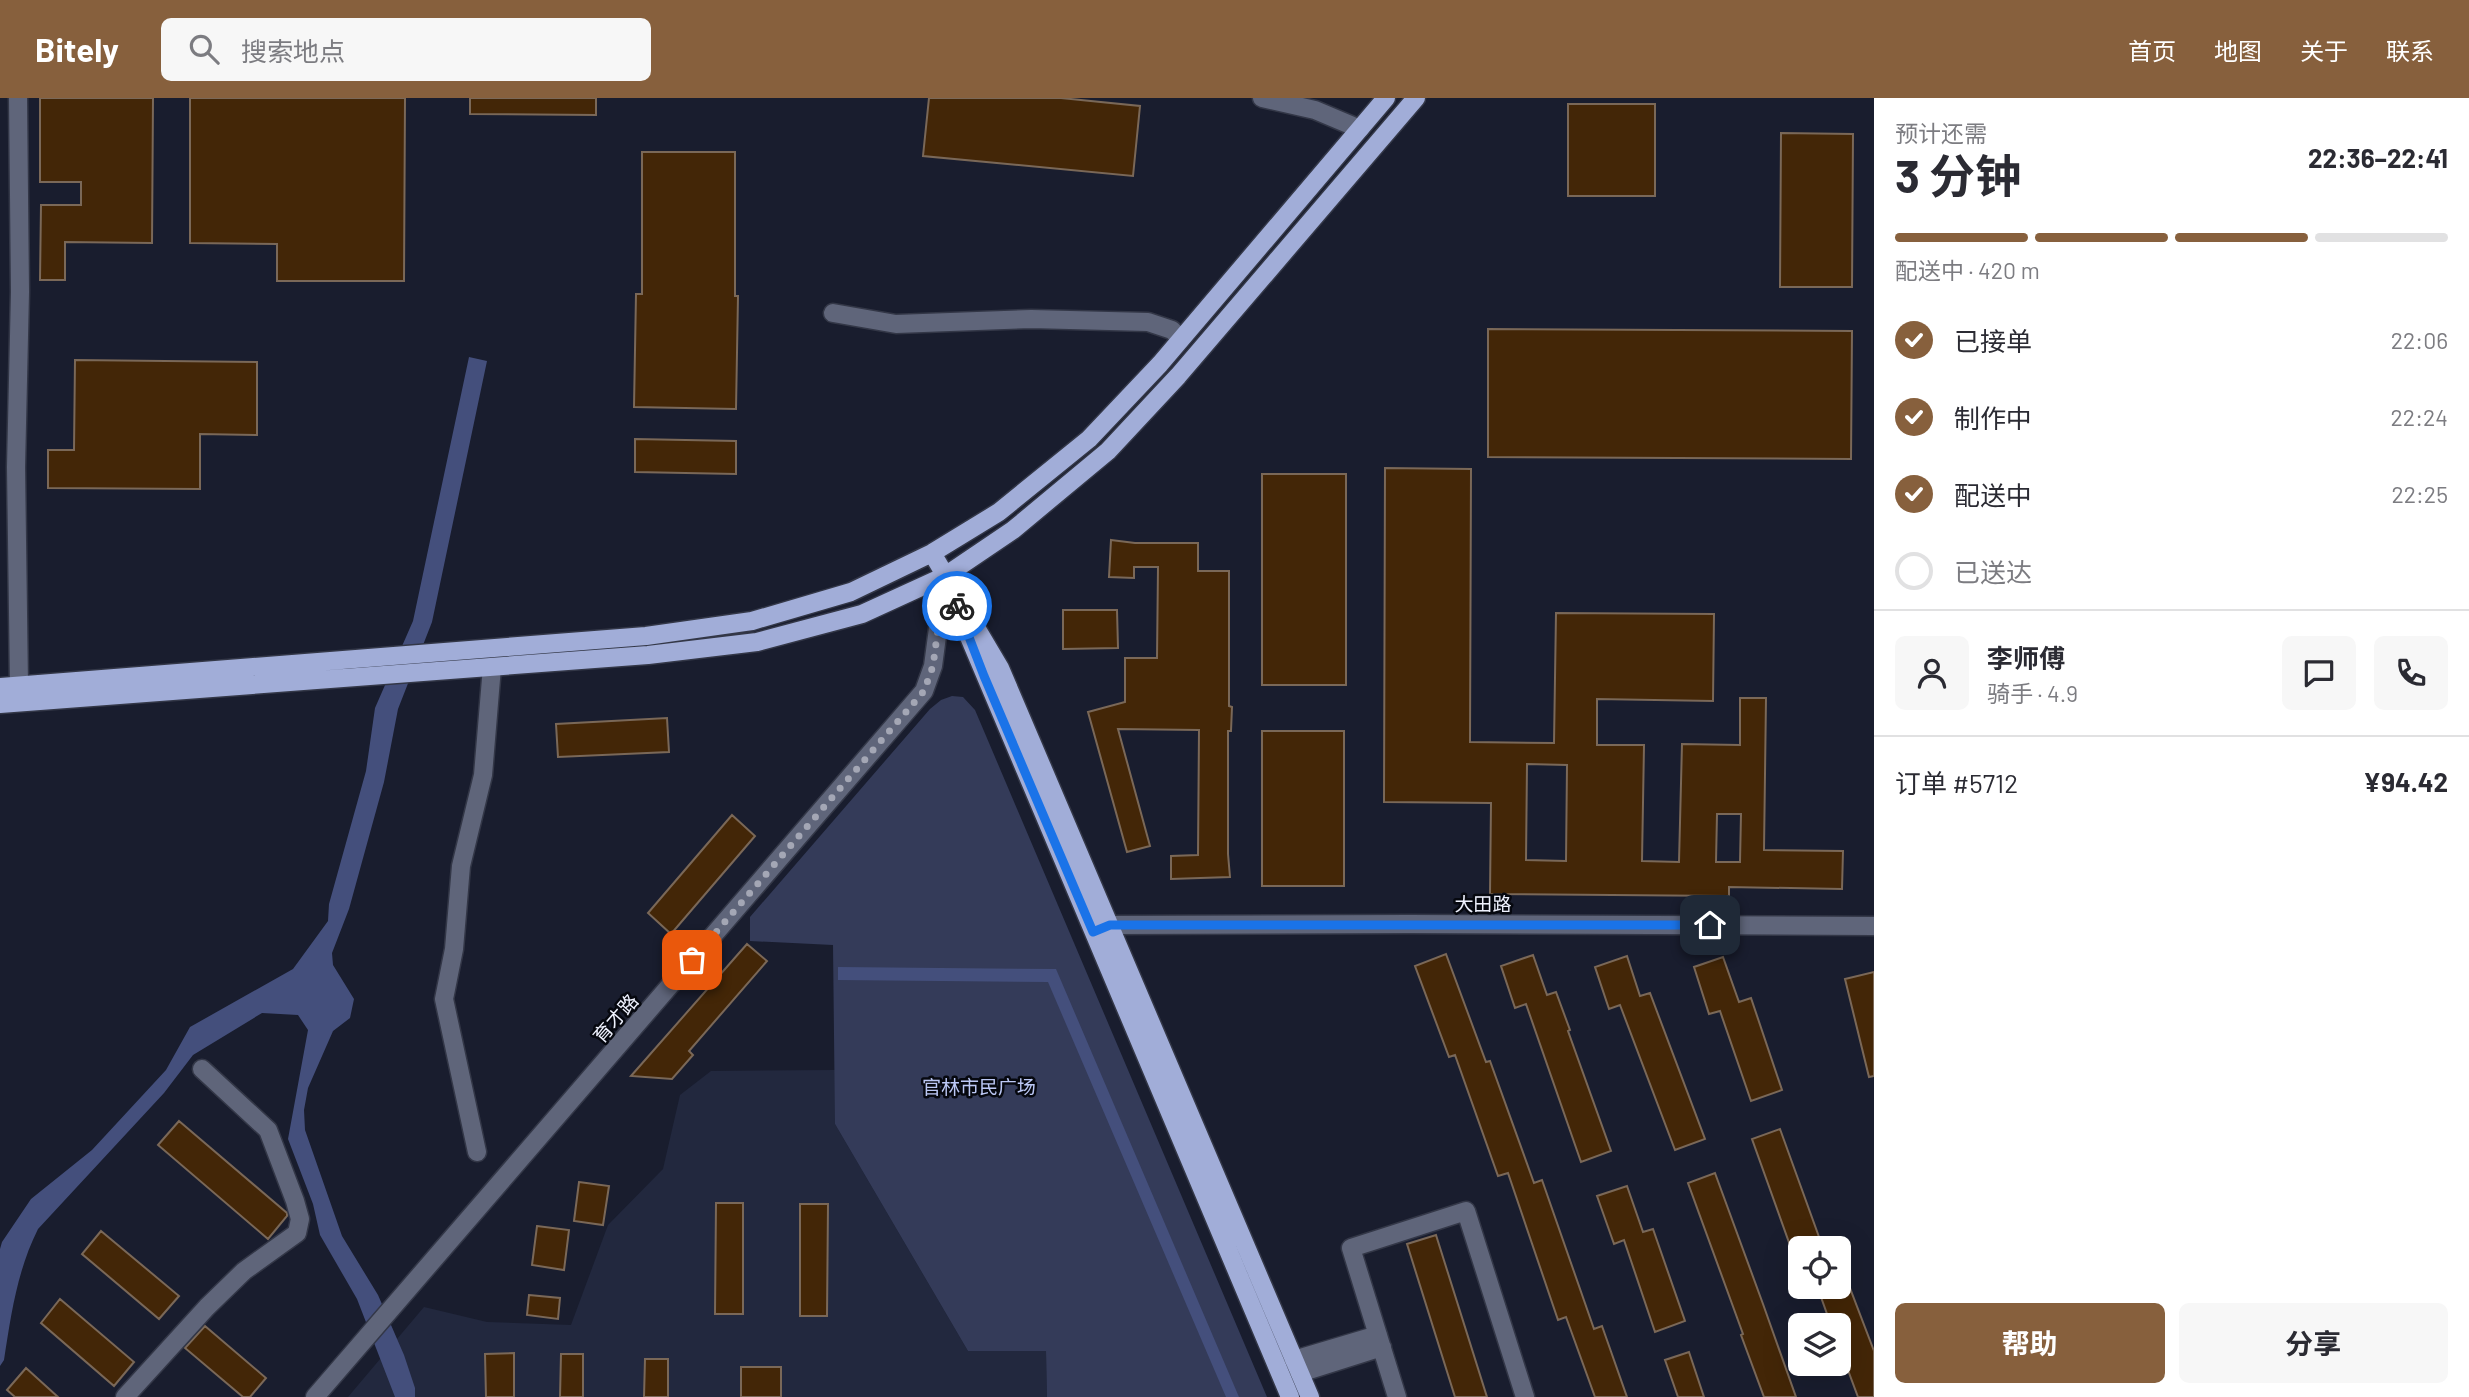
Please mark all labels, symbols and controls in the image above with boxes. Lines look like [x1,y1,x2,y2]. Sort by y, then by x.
search box [161,18,651,81]
text: Bitely [35,29,119,69]
icon: search [185,30,223,68]
text: 搜索地点 [241,35,345,66]
text: 首页 [2128,36,2176,65]
text: 地图 [2214,36,2262,65]
text: 关于 [2300,36,2348,65]
text: 联系 [2386,36,2434,65]
text: 预计还需 [1895,119,1987,147]
text: 22:36–22:41 [2308,142,2448,173]
text: 3 分钟 [1895,147,2021,202]
text: 配送中 · 420 m [1895,256,2040,284]
icon: check [1895,321,1933,359]
text: 已接单 [1954,325,2032,356]
text: 22:06 [2391,326,2448,354]
icon: check [1895,398,1933,436]
text: 制作中 [1954,402,2032,433]
text: 22:24 [2391,403,2448,431]
icon: check [1895,475,1933,513]
text: 配送中 [1954,479,2032,510]
text: 22:25 [2391,480,2448,508]
text: 已送达 [1954,556,2032,587]
courier [922,571,992,641]
icon: bike [938,587,976,625]
button: person [1895,636,1969,710]
button: chat [2282,636,2356,710]
button: phone [2374,636,2448,710]
text: 李师傅 [1987,642,2065,673]
text: 骑手 · 4.9 [1987,679,2078,707]
text: ¥94.42 [2363,766,2448,797]
text: 订单 #5712 [1895,767,2018,798]
street label: 大田路 [1454,892,1512,915]
pin [1680,895,1740,955]
icon: home [1691,906,1729,944]
pin [662,930,722,990]
icon: bag [673,941,711,979]
street label: 育才路 [588,989,642,1047]
park label: 官林市民广场 [922,1075,1036,1098]
map controls [1788,1236,1851,1376]
button: locate [1788,1236,1851,1299]
button: 帮助 [1895,1303,2165,1383]
button: 分享 [2179,1303,2448,1383]
button: layers [1788,1313,1851,1376]

